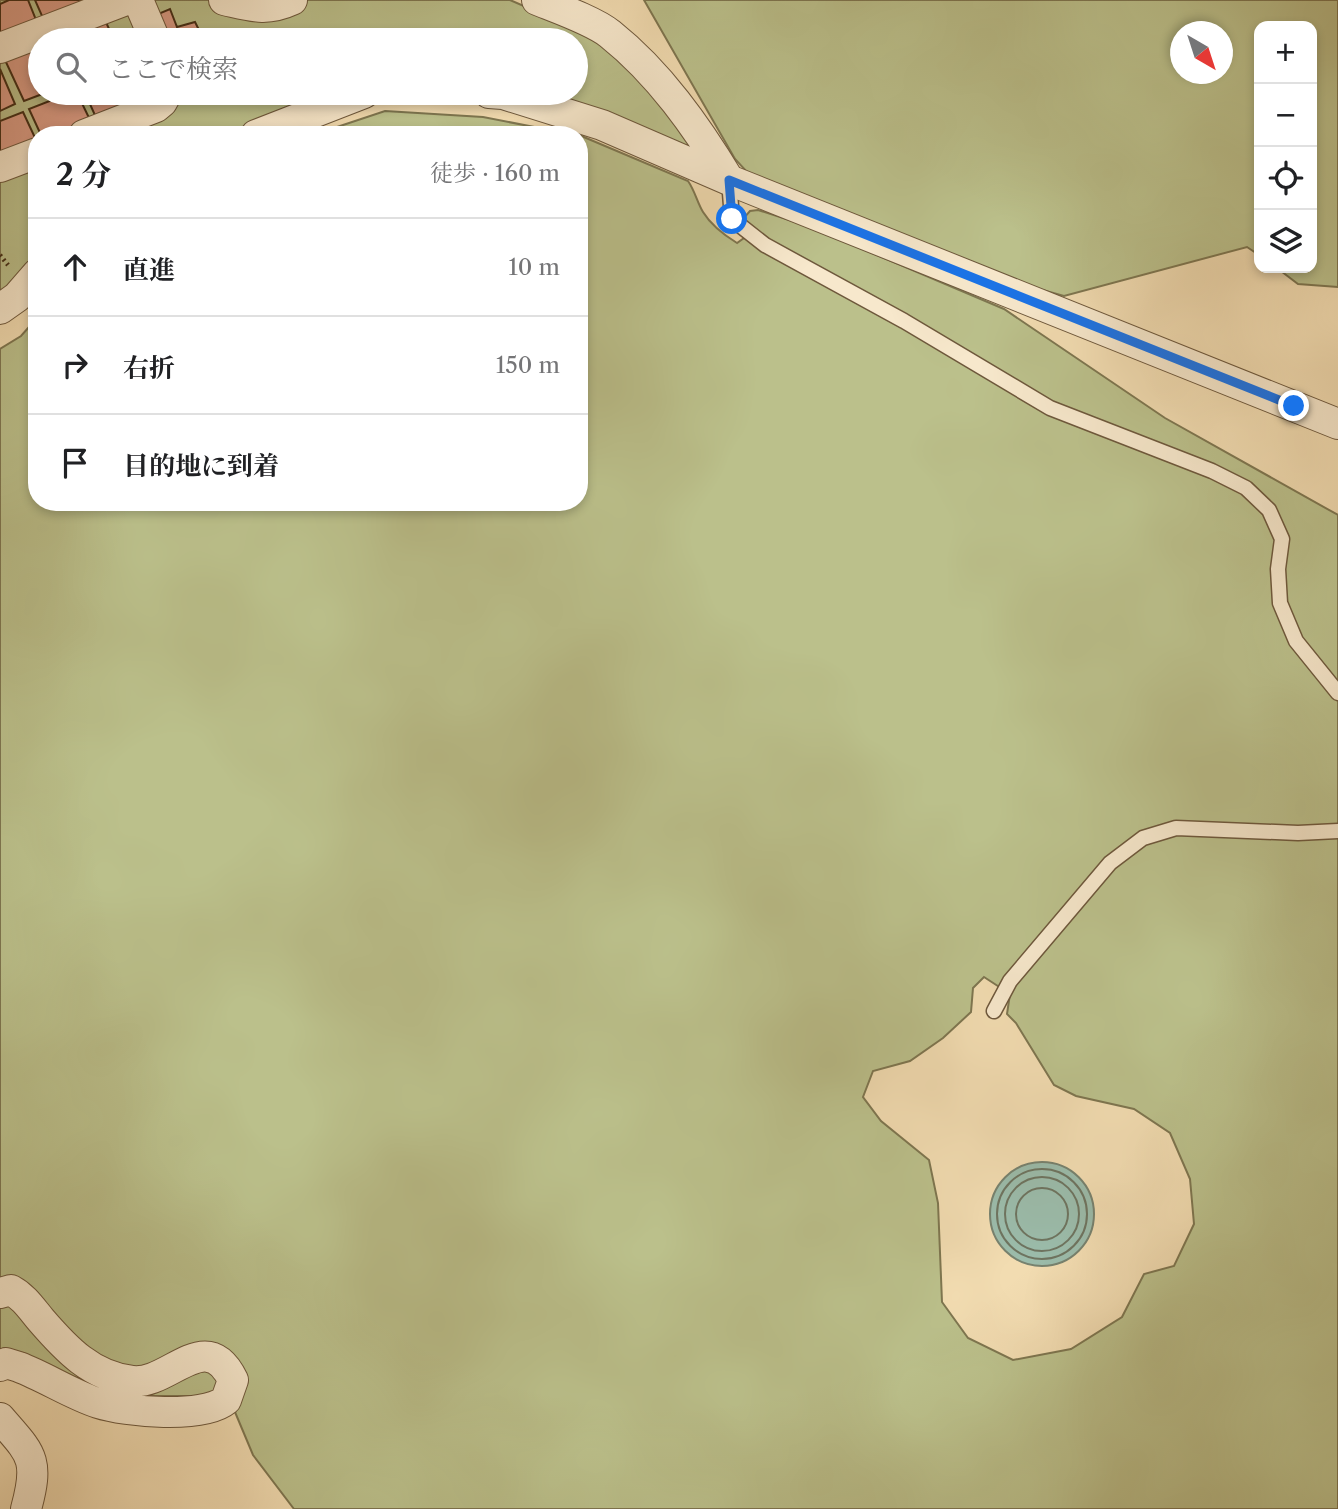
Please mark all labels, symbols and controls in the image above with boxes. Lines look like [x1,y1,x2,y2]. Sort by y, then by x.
north arrow [1170,21,1233,84]
map controls [1254,21,1317,273]
button: + [1254,21,1317,84]
search box [28,28,588,105]
icon: search [52,48,90,86]
text: ここで検索 [108,53,238,85]
button: − [1254,84,1317,147]
button: locate [1254,147,1317,210]
text: 2 分 [56,156,111,193]
text: 徒歩 · 160 m [430,159,560,187]
route start [716,203,747,234]
button: layers [1254,210,1317,273]
icon: ahead [56,248,94,286]
text: 10 m [508,253,560,281]
text: 直進 [123,254,175,286]
icon: right [56,346,94,384]
text: 150 m [496,351,560,379]
text: 右折 [123,352,175,384]
route end [1278,390,1309,421]
icon: arrive [56,444,94,482]
text: 目的地に到着 [123,450,279,482]

